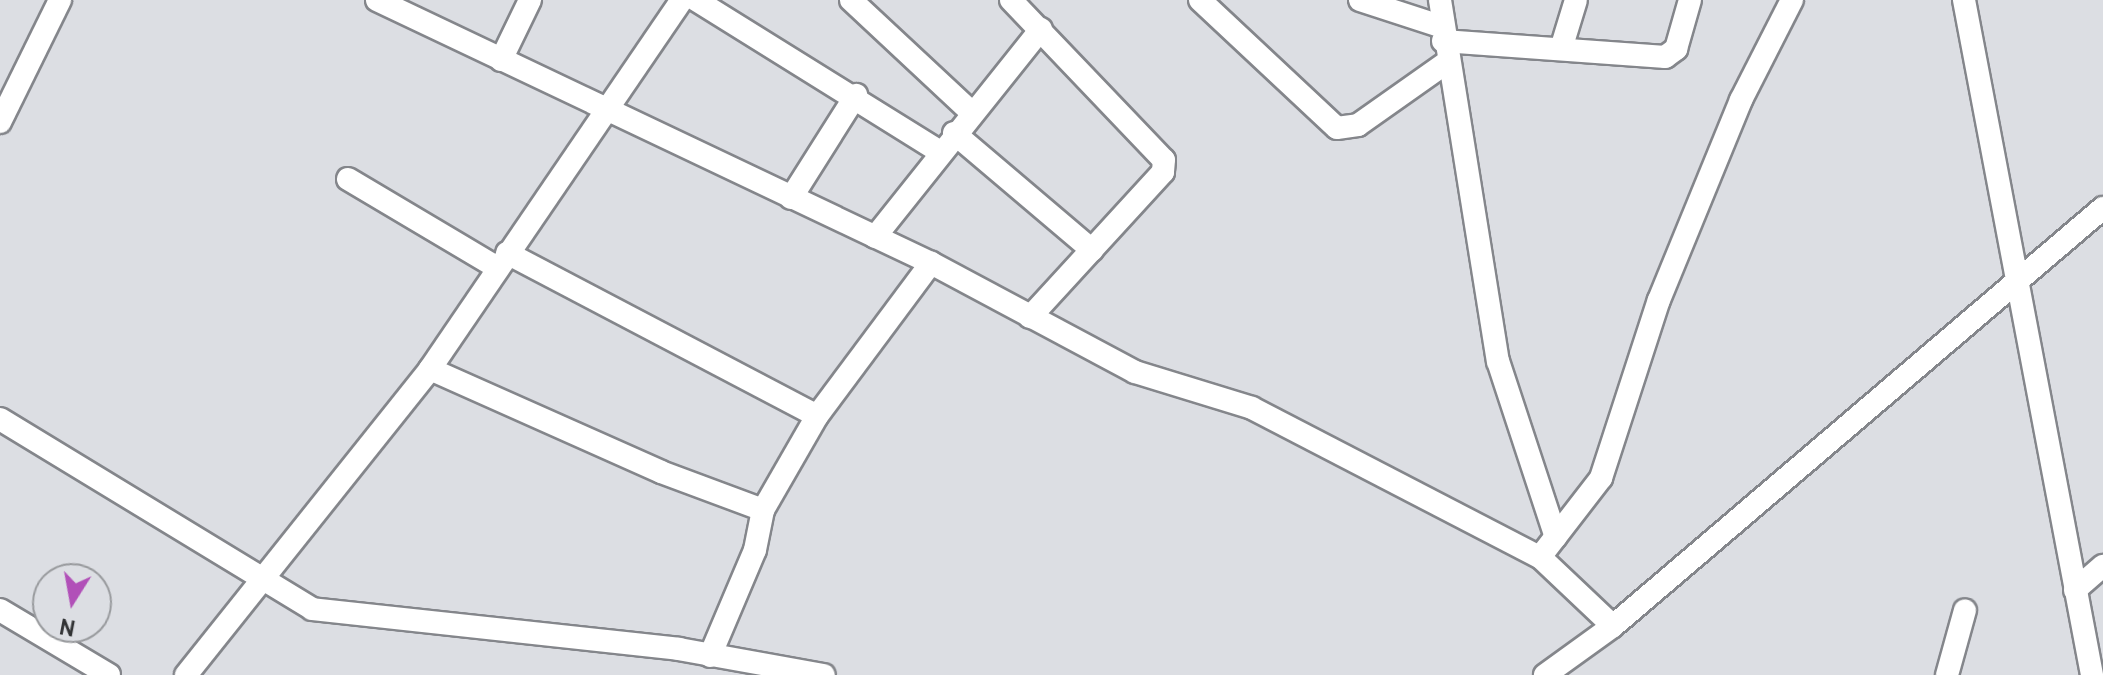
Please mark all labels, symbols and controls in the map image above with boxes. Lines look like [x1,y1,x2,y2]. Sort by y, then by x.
north arrow [32,563,112,643]
text: N [57,610,78,640]

